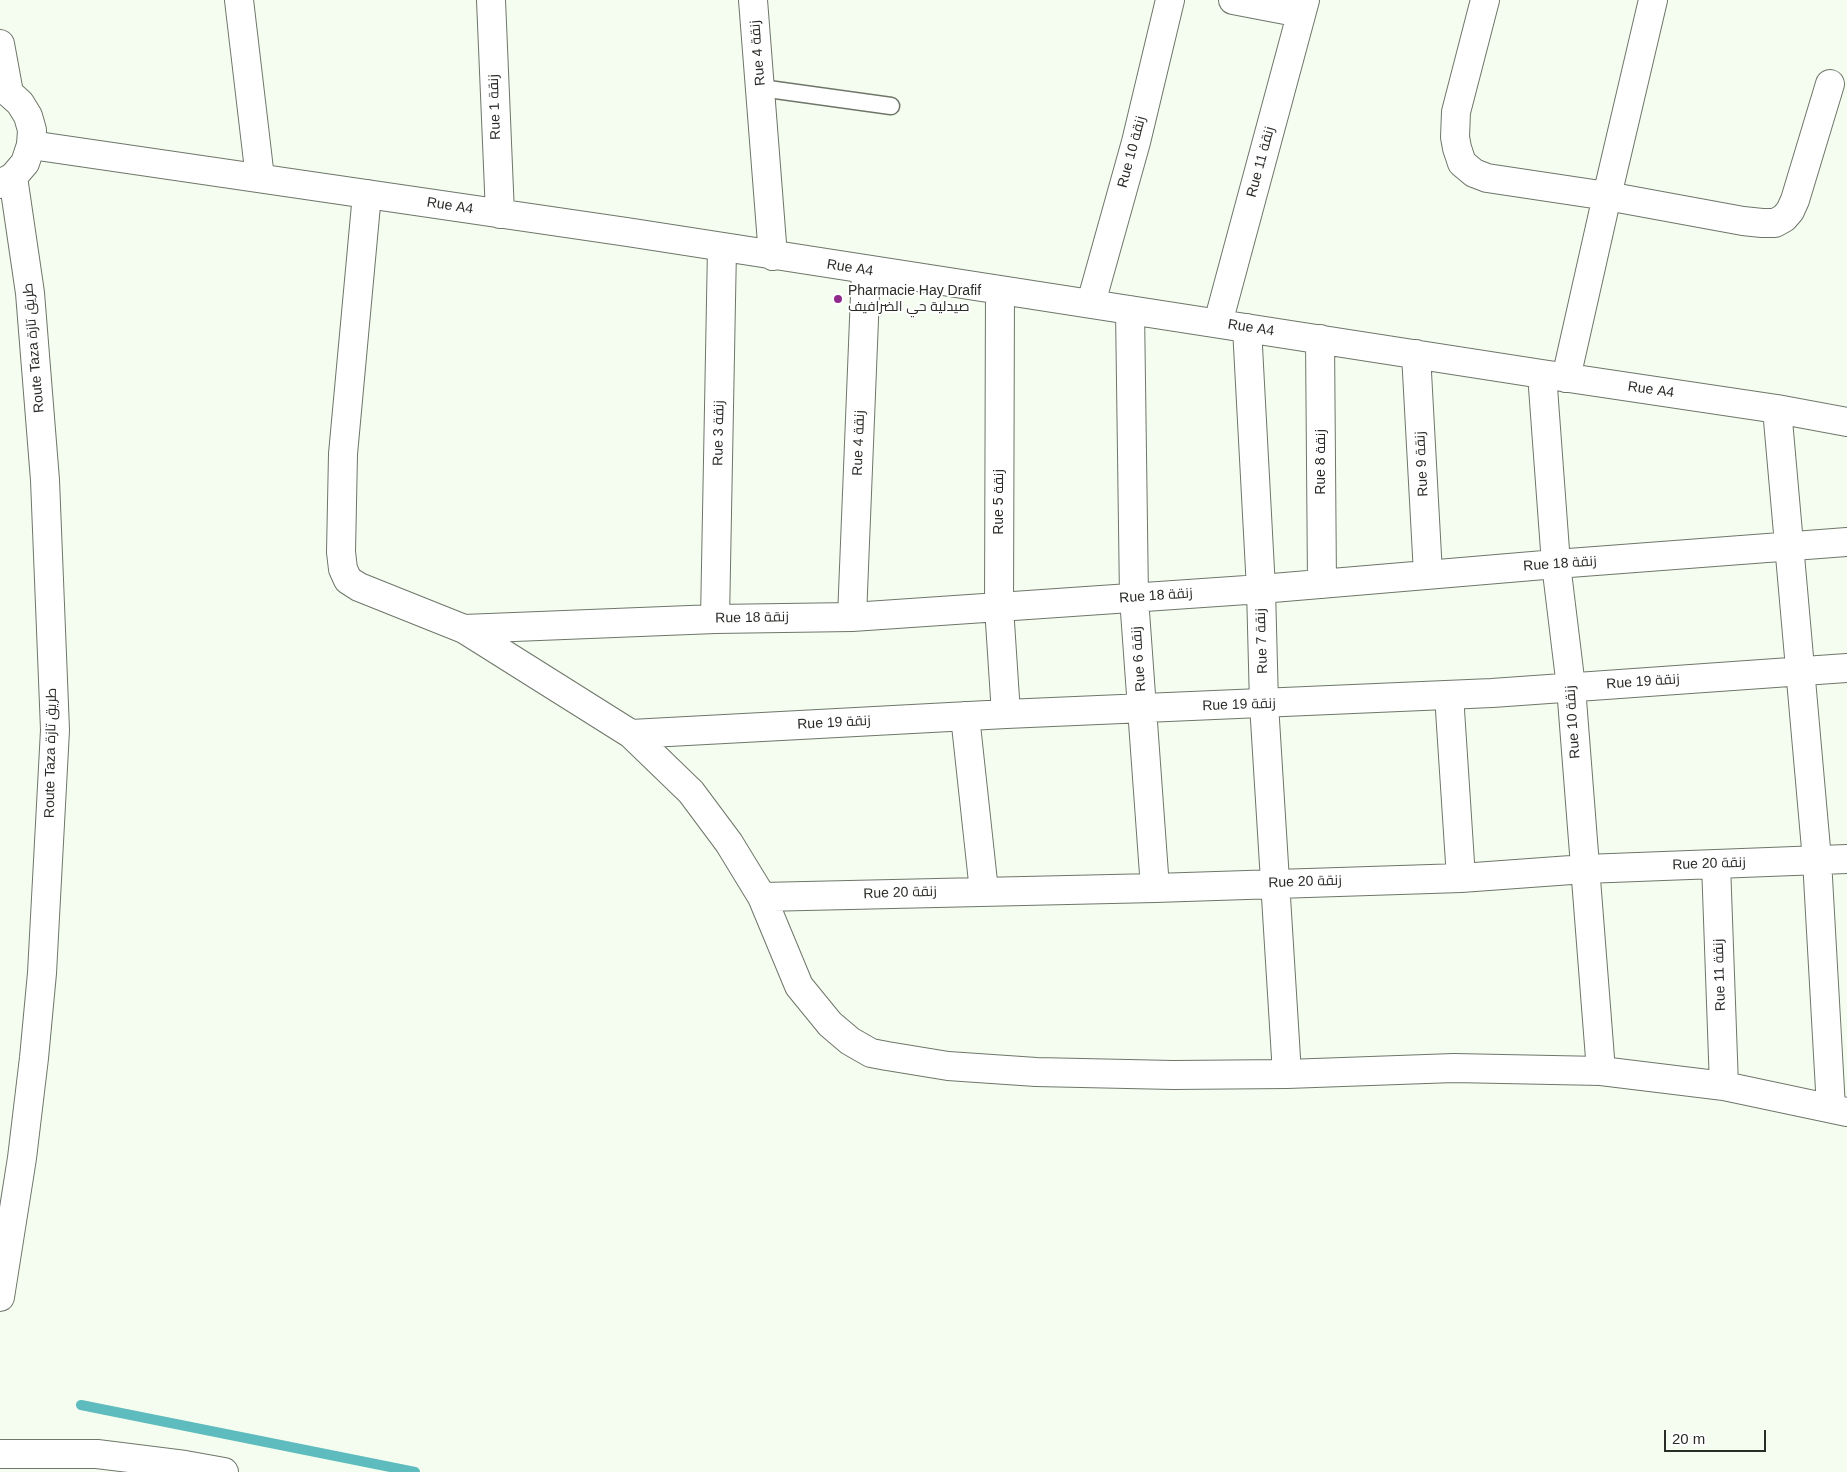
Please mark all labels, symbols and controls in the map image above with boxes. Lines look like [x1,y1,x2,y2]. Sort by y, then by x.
street label: Rue 4 زنقة [747,20,769,86]
street label: Rue 1 زنقة [485,74,505,140]
street label: Rue 10 زنقة [1114,114,1150,190]
street label: Rue 11 زنقة [1244,125,1278,199]
street label: Rue A4 [426,194,474,218]
street label: Rue A4 [826,256,874,280]
street label: Route Taza طريق تازة [20,282,48,414]
place label: Pharmacie Hay Drafif صيدلية حي الضرافيف [848,283,981,316]
marker: Pharmacie Hay Drafif صيدلية حي الضرافيف [832,293,844,305]
street label: Rue A4 [1227,316,1275,340]
street label: Rue A4 [1627,378,1675,402]
street label: Rue 3 زنقة [710,400,728,466]
street label: Rue 4 زنقة [849,410,869,476]
street label: Rue 8 زنقة [1313,429,1329,495]
street label: Rue 9 زنقة [1412,431,1432,497]
street label: Rue 5 زنقة [991,469,1007,535]
street label: Rue 18 زنقة [1523,553,1597,575]
street label: Rue 18 زنقة [1119,585,1193,607]
street label: Rue 7 زنقة [1252,608,1272,674]
street label: Rue 18 زنقة [715,609,789,627]
street label: Rue 6 زنقة [1128,626,1150,692]
street label: Rue 19 زنقة [1606,671,1680,693]
street label: Rue 10 زنقة [1562,685,1584,759]
street label: Route Taza طريق تازة [41,688,61,818]
street label: Rue 19 زنقة [1202,695,1276,715]
street label: Rue 19 زنقة [797,713,871,733]
street label: Rue 20 زنقة [1672,854,1746,874]
street label: Rue 20 زنقة [1268,872,1342,892]
street label: Rue 20 زنقة [863,883,937,903]
street label: Rue 11 زنقة [1710,939,1730,1011]
scale bar [1667,1420,1770,1452]
text: 20 m [1672,1430,1705,1447]

